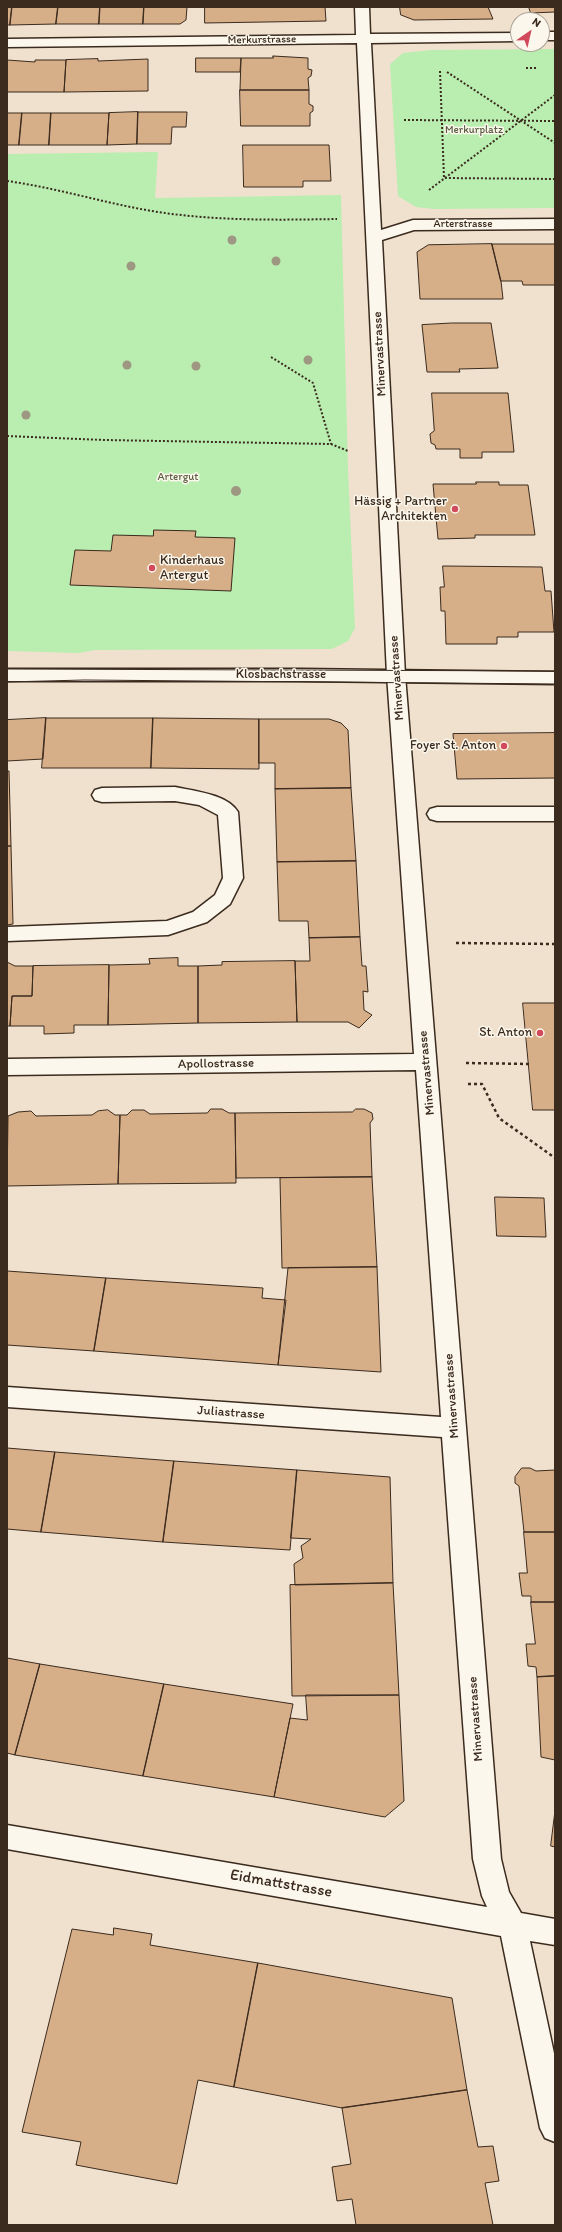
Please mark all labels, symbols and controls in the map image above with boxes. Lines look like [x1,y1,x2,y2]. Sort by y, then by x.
north arrow [510,12,550,52]
text: N [530,15,543,30]
street label: Merkurstrasse [228,33,296,47]
park label: Merkurplatz [445,123,503,137]
street label: Arterstrasse [433,217,493,231]
street label: Minervastrasse [370,311,390,397]
park label: Artergut [158,470,198,484]
place label: Hässig + Partner Architekten [354,494,447,525]
marker: Hässig + Partner Architekten [450,504,460,514]
place label: Kinderhaus Artergut [160,553,224,584]
marker: Kinderhaus Artergut [147,563,157,573]
street label: Minervastrasse [386,635,408,721]
street label: Klosbachstrasse [236,667,326,683]
place label: Foyer St. Anton [410,738,496,754]
marker: Foyer St. Anton [499,741,509,751]
place label: St. Anton [479,1025,532,1041]
marker: St. Anton [535,1028,545,1038]
street label: Minervastrasse [416,1030,438,1116]
street label: Apollostrasse [178,1056,254,1072]
street label: Minervastrasse [441,1353,463,1439]
street label: Juliastrasse [197,1403,265,1423]
street label: Minervastrasse [465,1676,487,1762]
street label: Eidmattstrasse [228,1866,334,1902]

